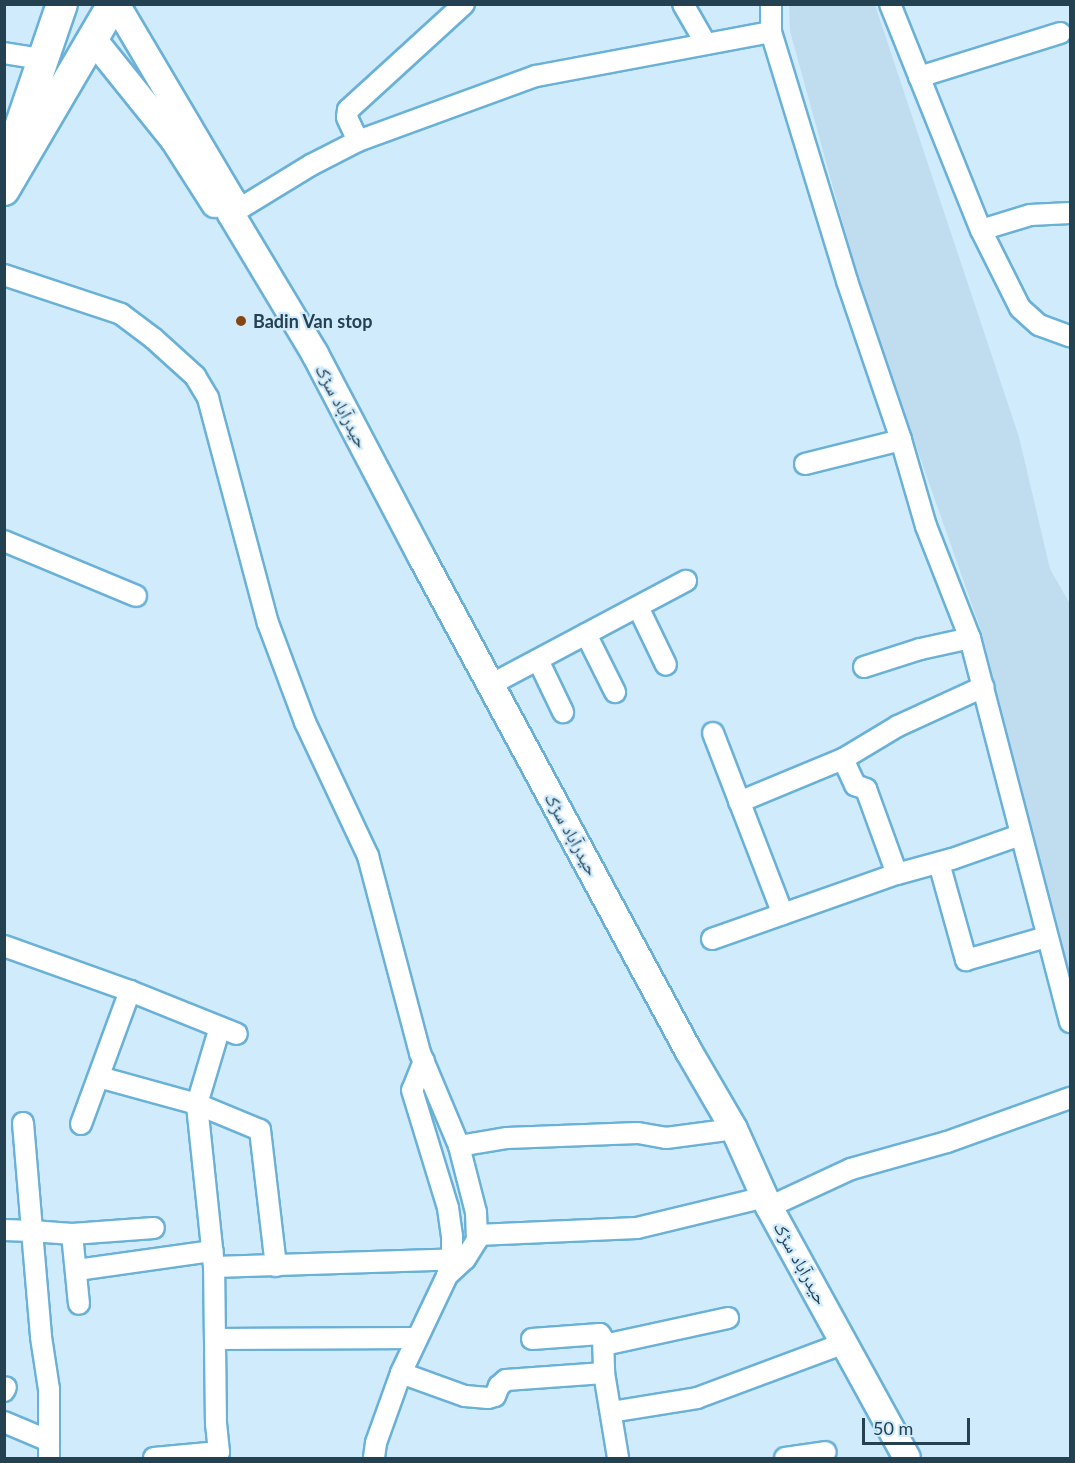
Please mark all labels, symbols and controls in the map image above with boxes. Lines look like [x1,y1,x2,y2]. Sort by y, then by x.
place label: Badin Van stop [253,310,373,332]
marker: Badin Van stop [234,314,248,328]
street label: حیدرآباد سڑک [311,361,373,451]
street label: حیدرآباد سڑک [540,789,604,879]
street label: حیدرآباد سڑک [769,1218,833,1308]
scale bar [865,1406,973,1444]
text: 50 m [873,1417,913,1439]

